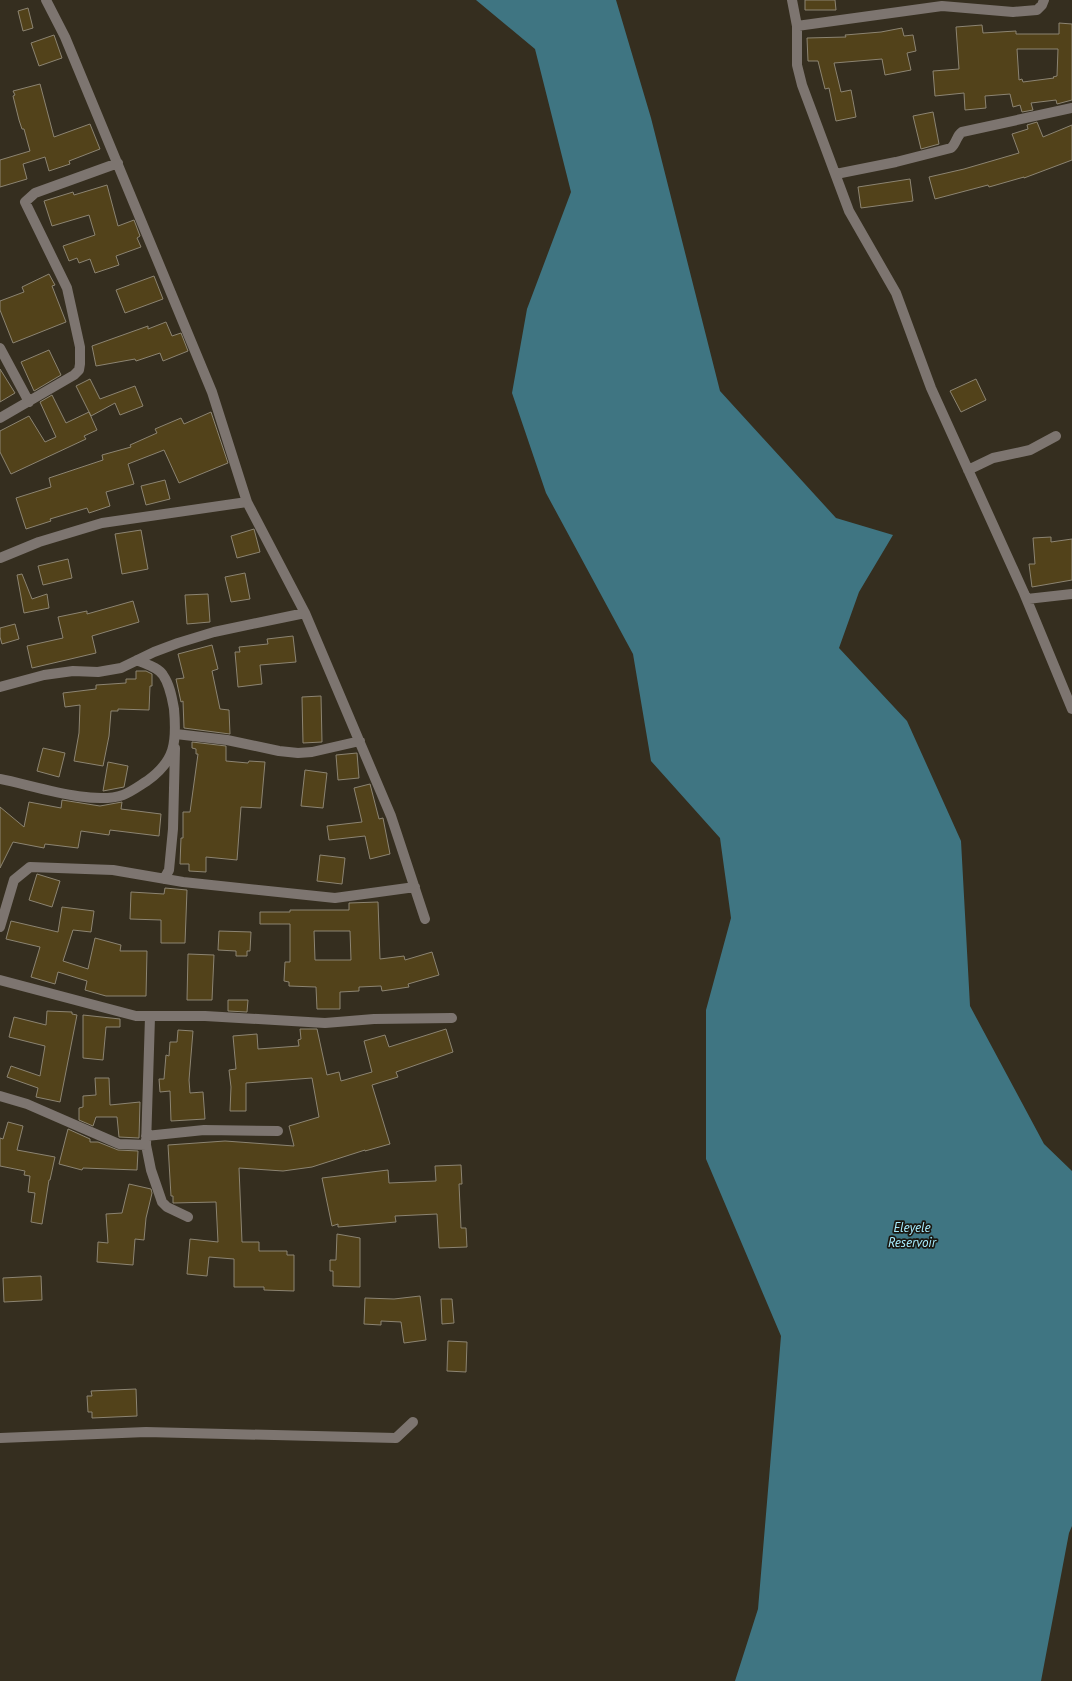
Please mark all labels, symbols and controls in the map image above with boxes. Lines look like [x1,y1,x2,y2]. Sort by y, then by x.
water label: Eleyele Reservoir [888,1219,937,1251]

